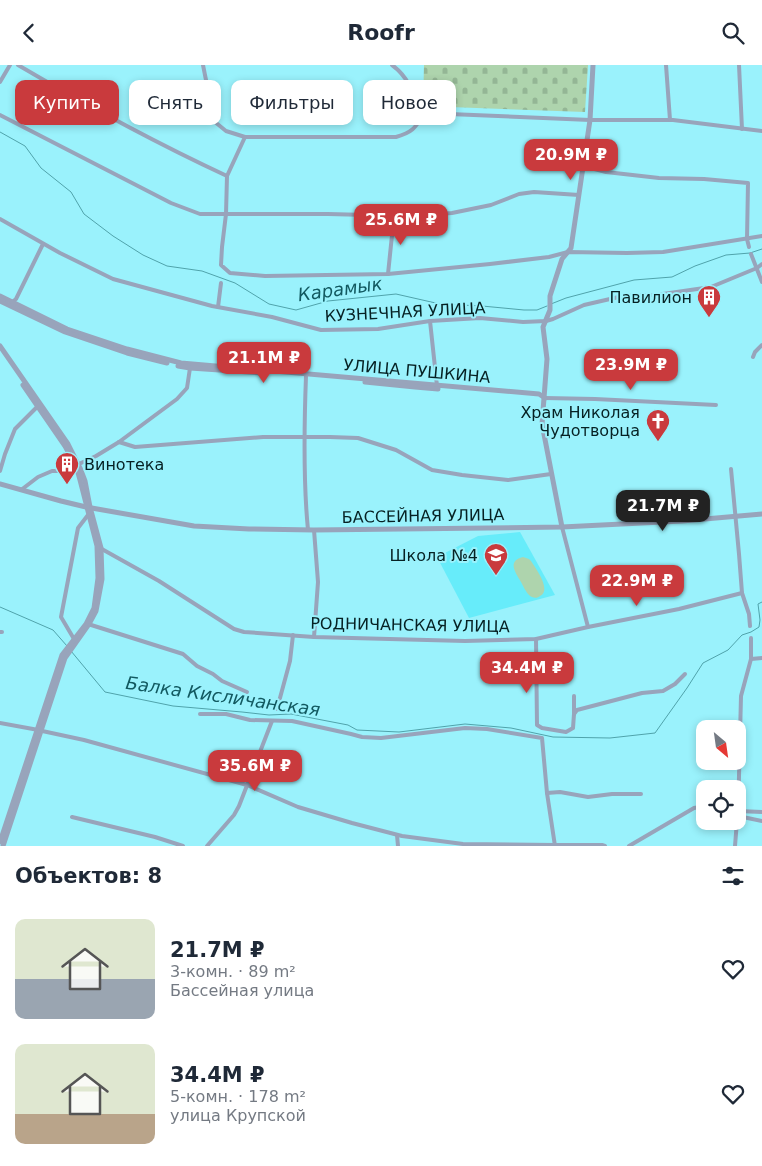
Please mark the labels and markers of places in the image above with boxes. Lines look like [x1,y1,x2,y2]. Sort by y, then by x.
pin: 20.9M ₽ [525,139,617,181]
pin: 25.6M ₽ [355,203,447,246]
building icon: Павилион [696,284,722,318]
place label: Павилион [609,288,692,307]
pin: 21.1M ₽ [218,341,310,384]
pin: 23.9M ₽ [585,349,677,391]
place label: Храм Николая Чудотворца [520,403,640,440]
church icon: Храм Николая Чудотворца [645,408,671,442]
building icon: Винотека [54,451,80,485]
place label: Винотека [84,455,164,474]
pin: 21.7M ₽ [617,489,709,532]
school or university icon: Школа №4 [483,542,509,576]
place label: Школа №4 [390,546,478,565]
pin: 22.9M ₽ [591,565,683,607]
pin: 34.4M ₽ [481,651,573,694]
pin: 35.6M ₽ [209,749,301,792]

